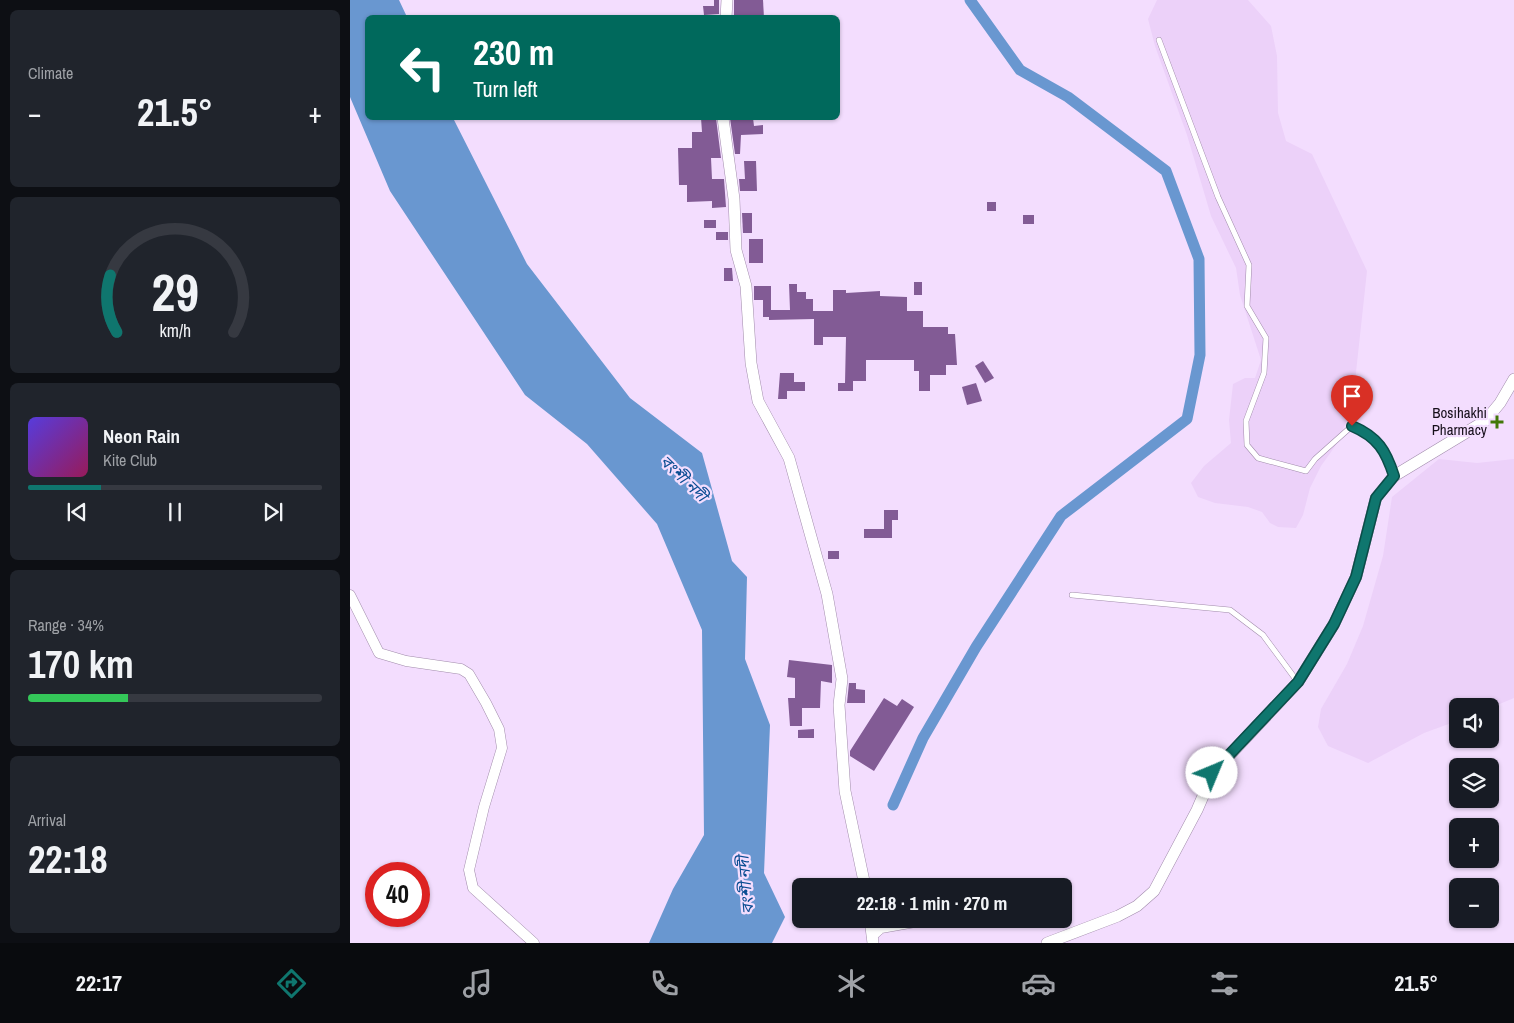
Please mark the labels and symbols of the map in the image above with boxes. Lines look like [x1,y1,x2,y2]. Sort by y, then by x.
pin [1331,375,1373,426]
place label: Bosihakhi Pharmacy [1432,402,1488,440]
marker: Bosihakhi Pharmacy [1491,416,1503,428]
water label: বংশী নদী [655,450,714,508]
position arrow [1185,746,1237,798]
water label: বংশী নদী [731,852,758,915]
speed limit sign: 40 [365,862,430,927]

